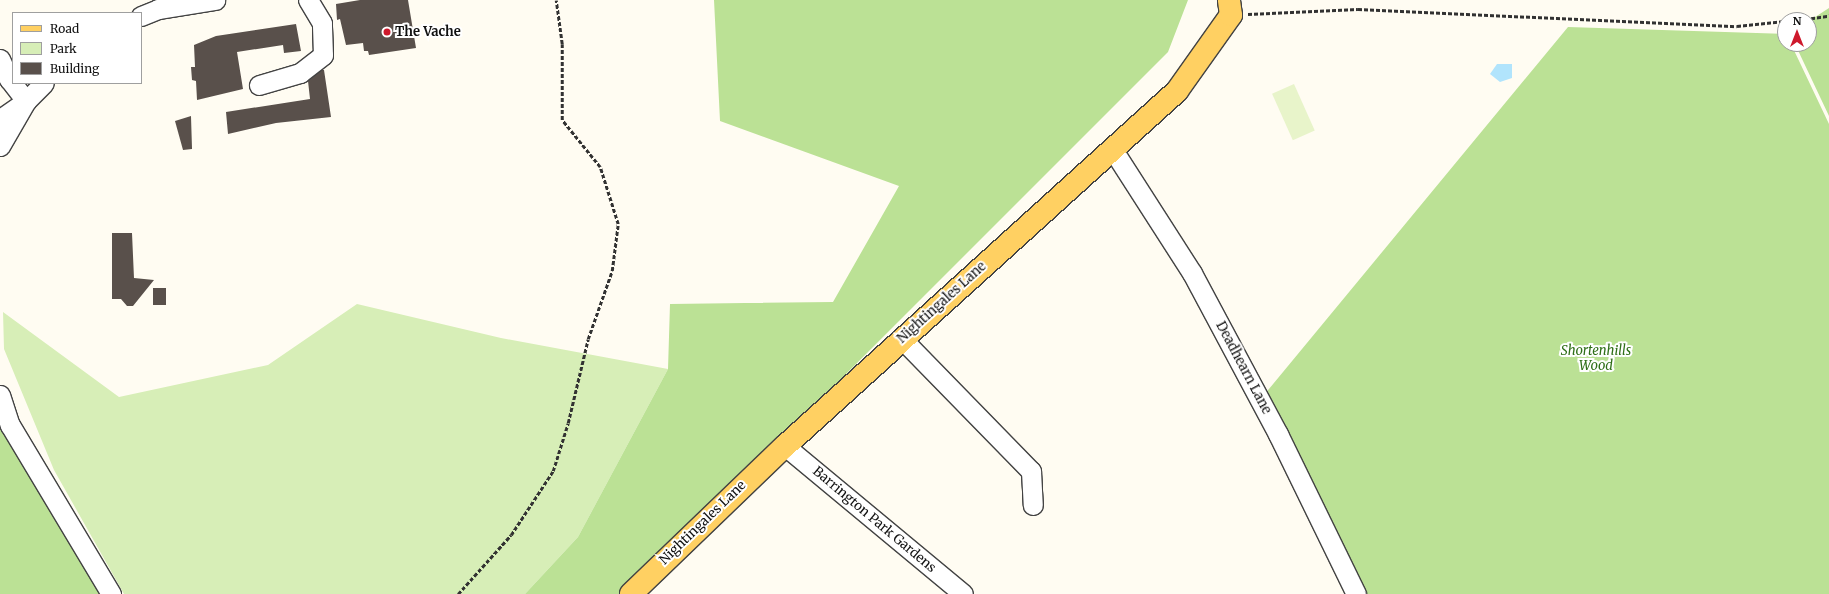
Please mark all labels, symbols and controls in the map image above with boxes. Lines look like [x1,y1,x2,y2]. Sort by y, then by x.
legend [12,12,142,84]
north arrow [1777,12,1817,52]
text: N [1793,14,1801,28]
text: Road [50,21,79,36]
place label: The Vache [395,24,461,40]
marker: The Vache [382,27,392,37]
text: Park [50,41,77,56]
text: Building [50,61,99,76]
street label: Nightingales Lane [894,259,990,347]
street label: Deadhearn Lane [1212,319,1274,417]
park label: Shortenhills Wood [1561,344,1631,375]
street label: Barrington Park Gardens [809,464,939,576]
street label: Nightingales Lane [657,478,749,568]

